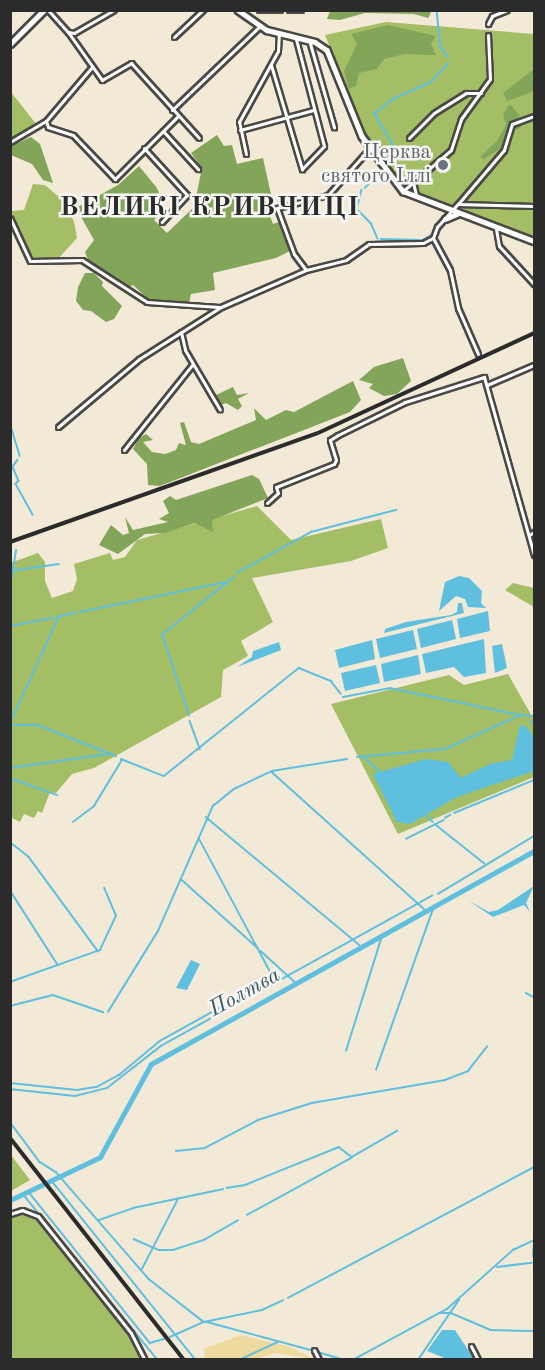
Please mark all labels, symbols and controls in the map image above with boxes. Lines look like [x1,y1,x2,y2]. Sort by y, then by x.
place label: Церква святого Іллі [321,140,431,190]
marker: Церква святого Іллі [436,158,450,172]
district label: ВЕЛИКІ КРИВЧИЦІ [60,192,360,224]
water label: Полтва [205,963,285,1023]

